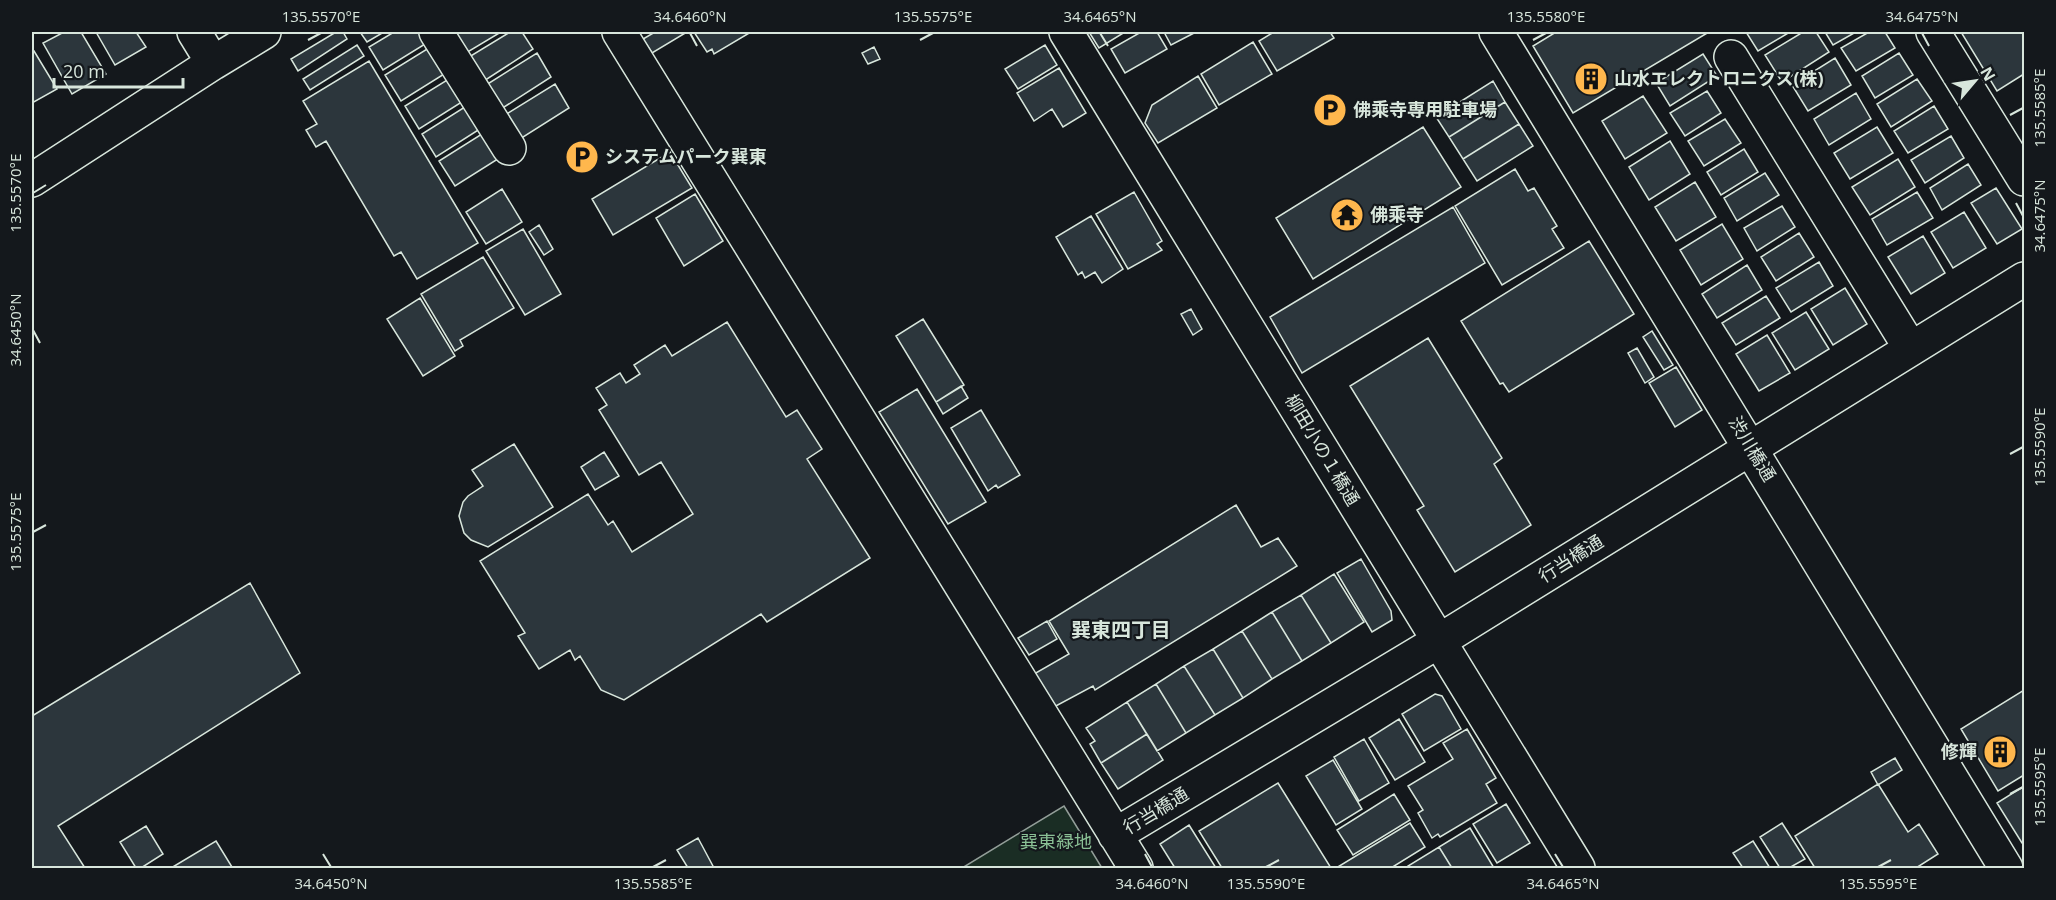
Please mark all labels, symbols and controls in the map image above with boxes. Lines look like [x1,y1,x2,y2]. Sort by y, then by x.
text: 135.5570°E [282,6,360,26]
text: 34.6460°N [653,6,727,26]
text: 135.5575°E [894,6,972,26]
text: 34.6465°N [1063,6,1137,26]
text: 135.5580°E [1507,6,1585,26]
text: 34.6475°N [1885,6,1959,26]
scale bar [54,51,183,89]
north arrow [1945,51,2005,111]
text: 20 m [63,59,105,83]
building icon: 山水エレクトロニクス(株) [1573,61,1609,97]
text: N [1975,63,2001,85]
place label: 山水エレクトロニクス(株) [1614,66,1824,90]
text: 135.5585°E [2029,69,2049,147]
parking icon: 佛乘寺専用駐車場 [1312,92,1348,128]
place label: 佛乘寺専用駐車場 [1353,97,1497,121]
parking icon: システムパーク巽東 [564,139,600,175]
place label: システムパーク巽東 [605,144,766,168]
text: 135.5570°E [5,154,25,232]
text: 34.6475°N [2029,179,2049,253]
temple icon: 佛乘寺 [1329,197,1365,233]
place label: 佛乘寺 [1370,202,1424,226]
text: 34.6450°N [5,293,25,367]
street label: 柳田小の１橋通 [1280,389,1366,510]
text: 135.5590°E [2029,408,2049,486]
street label: 渋川橋通 [1724,411,1782,486]
text: 135.5575°E [5,493,25,571]
street label: 行当橋通 [1534,529,1607,587]
district label: 巽東四丁目 [1071,616,1171,643]
building icon: 修輝 [1982,734,2018,770]
place label: 修輝 [1940,739,1977,763]
text: 135.5595°E [2029,748,2049,826]
street label: 行当橋通 [1118,781,1193,839]
park label: 巽東緑地 [1020,829,1092,853]
text: 34.6450°N [294,873,368,893]
text: 135.5585°E [614,873,692,893]
text: 34.6460°N [1115,873,1189,893]
text: 135.5590°E [1227,873,1305,893]
text: 34.6465°N [1526,873,1600,893]
text: 135.5595°E [1839,873,1917,893]

